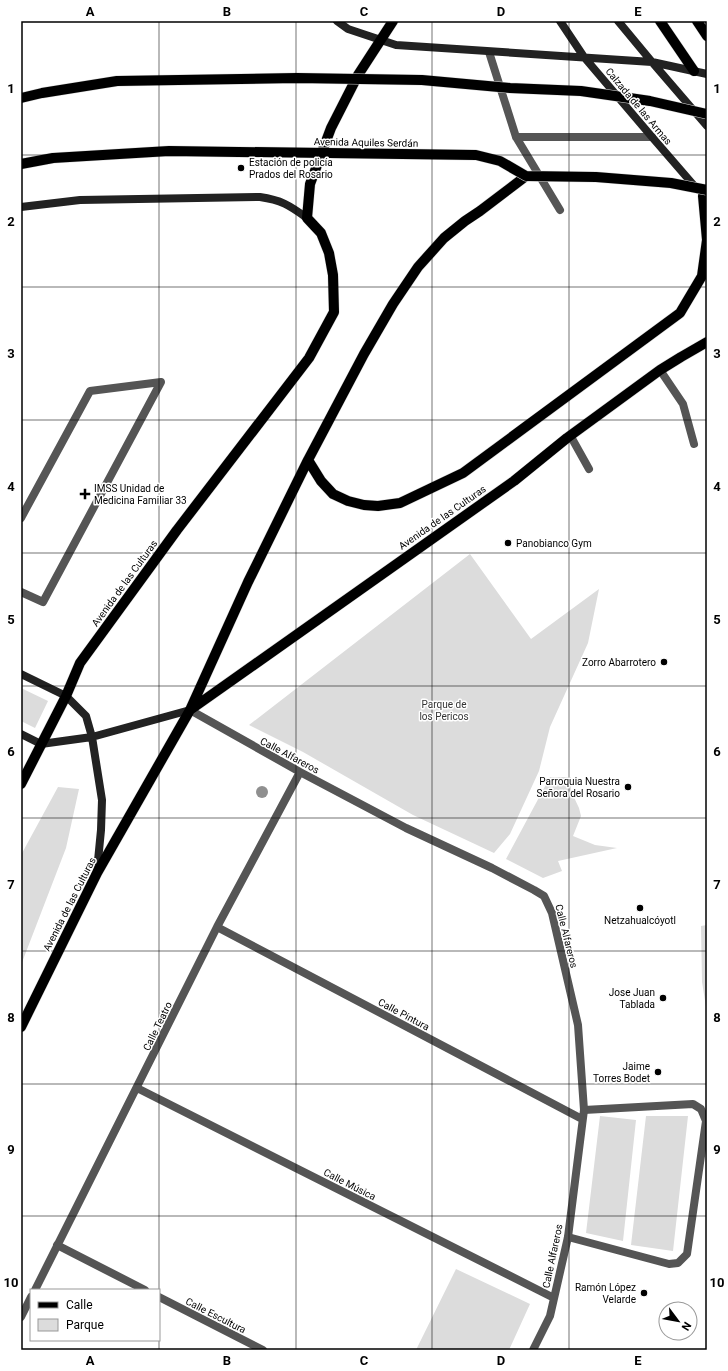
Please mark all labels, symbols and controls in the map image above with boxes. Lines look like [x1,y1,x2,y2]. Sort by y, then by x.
text: A [86,4,95,19]
text: B [223,4,231,19]
text: C [360,4,369,19]
text: D [497,4,505,19]
text: E [634,4,642,19]
street label: Calzada de las Armas [603,66,674,147]
text: 1 [7,81,15,96]
text: 1 [713,81,721,96]
street label: Avenida Aquiles Serdán [314,136,418,149]
place label: Estación de policía Prados del Rosario [249,157,333,180]
marker: Estación de policía Prados del Rosario [236,163,246,173]
text: 2 [7,214,15,229]
text: 2 [713,214,721,229]
text: 3 [7,346,15,361]
text: 3 [713,346,721,361]
text: 4 [7,479,15,494]
text: 4 [713,479,721,494]
place label: IMSS Unidad de Medicina Familiar 33 [94,483,187,506]
street label: Avenida de las Culturas [397,483,488,552]
marker: IMSS Unidad de Medicina Familiar 33 [79,488,91,500]
street label: Avenida de las Culturas [89,538,159,629]
marker: Panobianco Gym [503,538,513,548]
place label: Panobianco Gym [516,538,592,549]
text: 5 [7,612,15,627]
text: 5 [713,612,721,627]
place label: Zorro Abarrotero [582,657,656,668]
marker: Zorro Abarrotero [659,657,669,667]
park label: Parque de los Pericos [419,699,469,722]
street label: Calle Alfareros [258,735,321,776]
text: 6 [7,744,15,759]
text: 6 [713,744,721,759]
place label: Parroquia Nuestra Señora del Rosario [537,776,620,799]
marker: Parroquia Nuestra Señora del Rosario [623,782,633,792]
street label: Avenida de las Culturas [41,855,98,953]
text: 7 [7,877,15,892]
text: 7 [713,877,721,892]
street label: Calle Alfareros [553,903,580,969]
marker: Netzahualcóyotl [635,903,645,913]
place label: Netzahualcóyotl [604,915,676,926]
place label: Jose Juan Tablada [609,987,655,1010]
marker: Jose Juan Tablada [658,993,668,1003]
street label: Calle Pintura [376,996,431,1033]
street label: Calle Teatro [141,1000,174,1052]
text: 8 [7,1010,15,1025]
text: 8 [713,1010,721,1025]
place label: Jaime Torres Bodet [593,1061,650,1084]
marker: Jaime Torres Bodet [653,1067,663,1077]
text: 9 [7,1142,15,1157]
text: 9 [713,1142,721,1157]
street label: Calle Música [322,1167,378,1202]
street label: Calle Alfareros [540,1223,565,1289]
text: 10 [4,1275,18,1290]
text: 10 [710,1275,724,1290]
place label: Ramón López Velarde [575,1282,636,1305]
marker: Ramón López Velarde [639,1288,649,1298]
legend [30,1289,160,1341]
street label: Calle Escultura [184,1296,248,1335]
text: Calle [66,1298,93,1312]
north arrow [658,1301,698,1341]
text: Parque [66,1318,104,1332]
text: N [678,1319,694,1333]
text: A [86,1353,95,1368]
text: B [223,1353,231,1368]
text: C [360,1353,369,1368]
text: D [497,1353,505,1368]
text: E [634,1353,642,1368]

